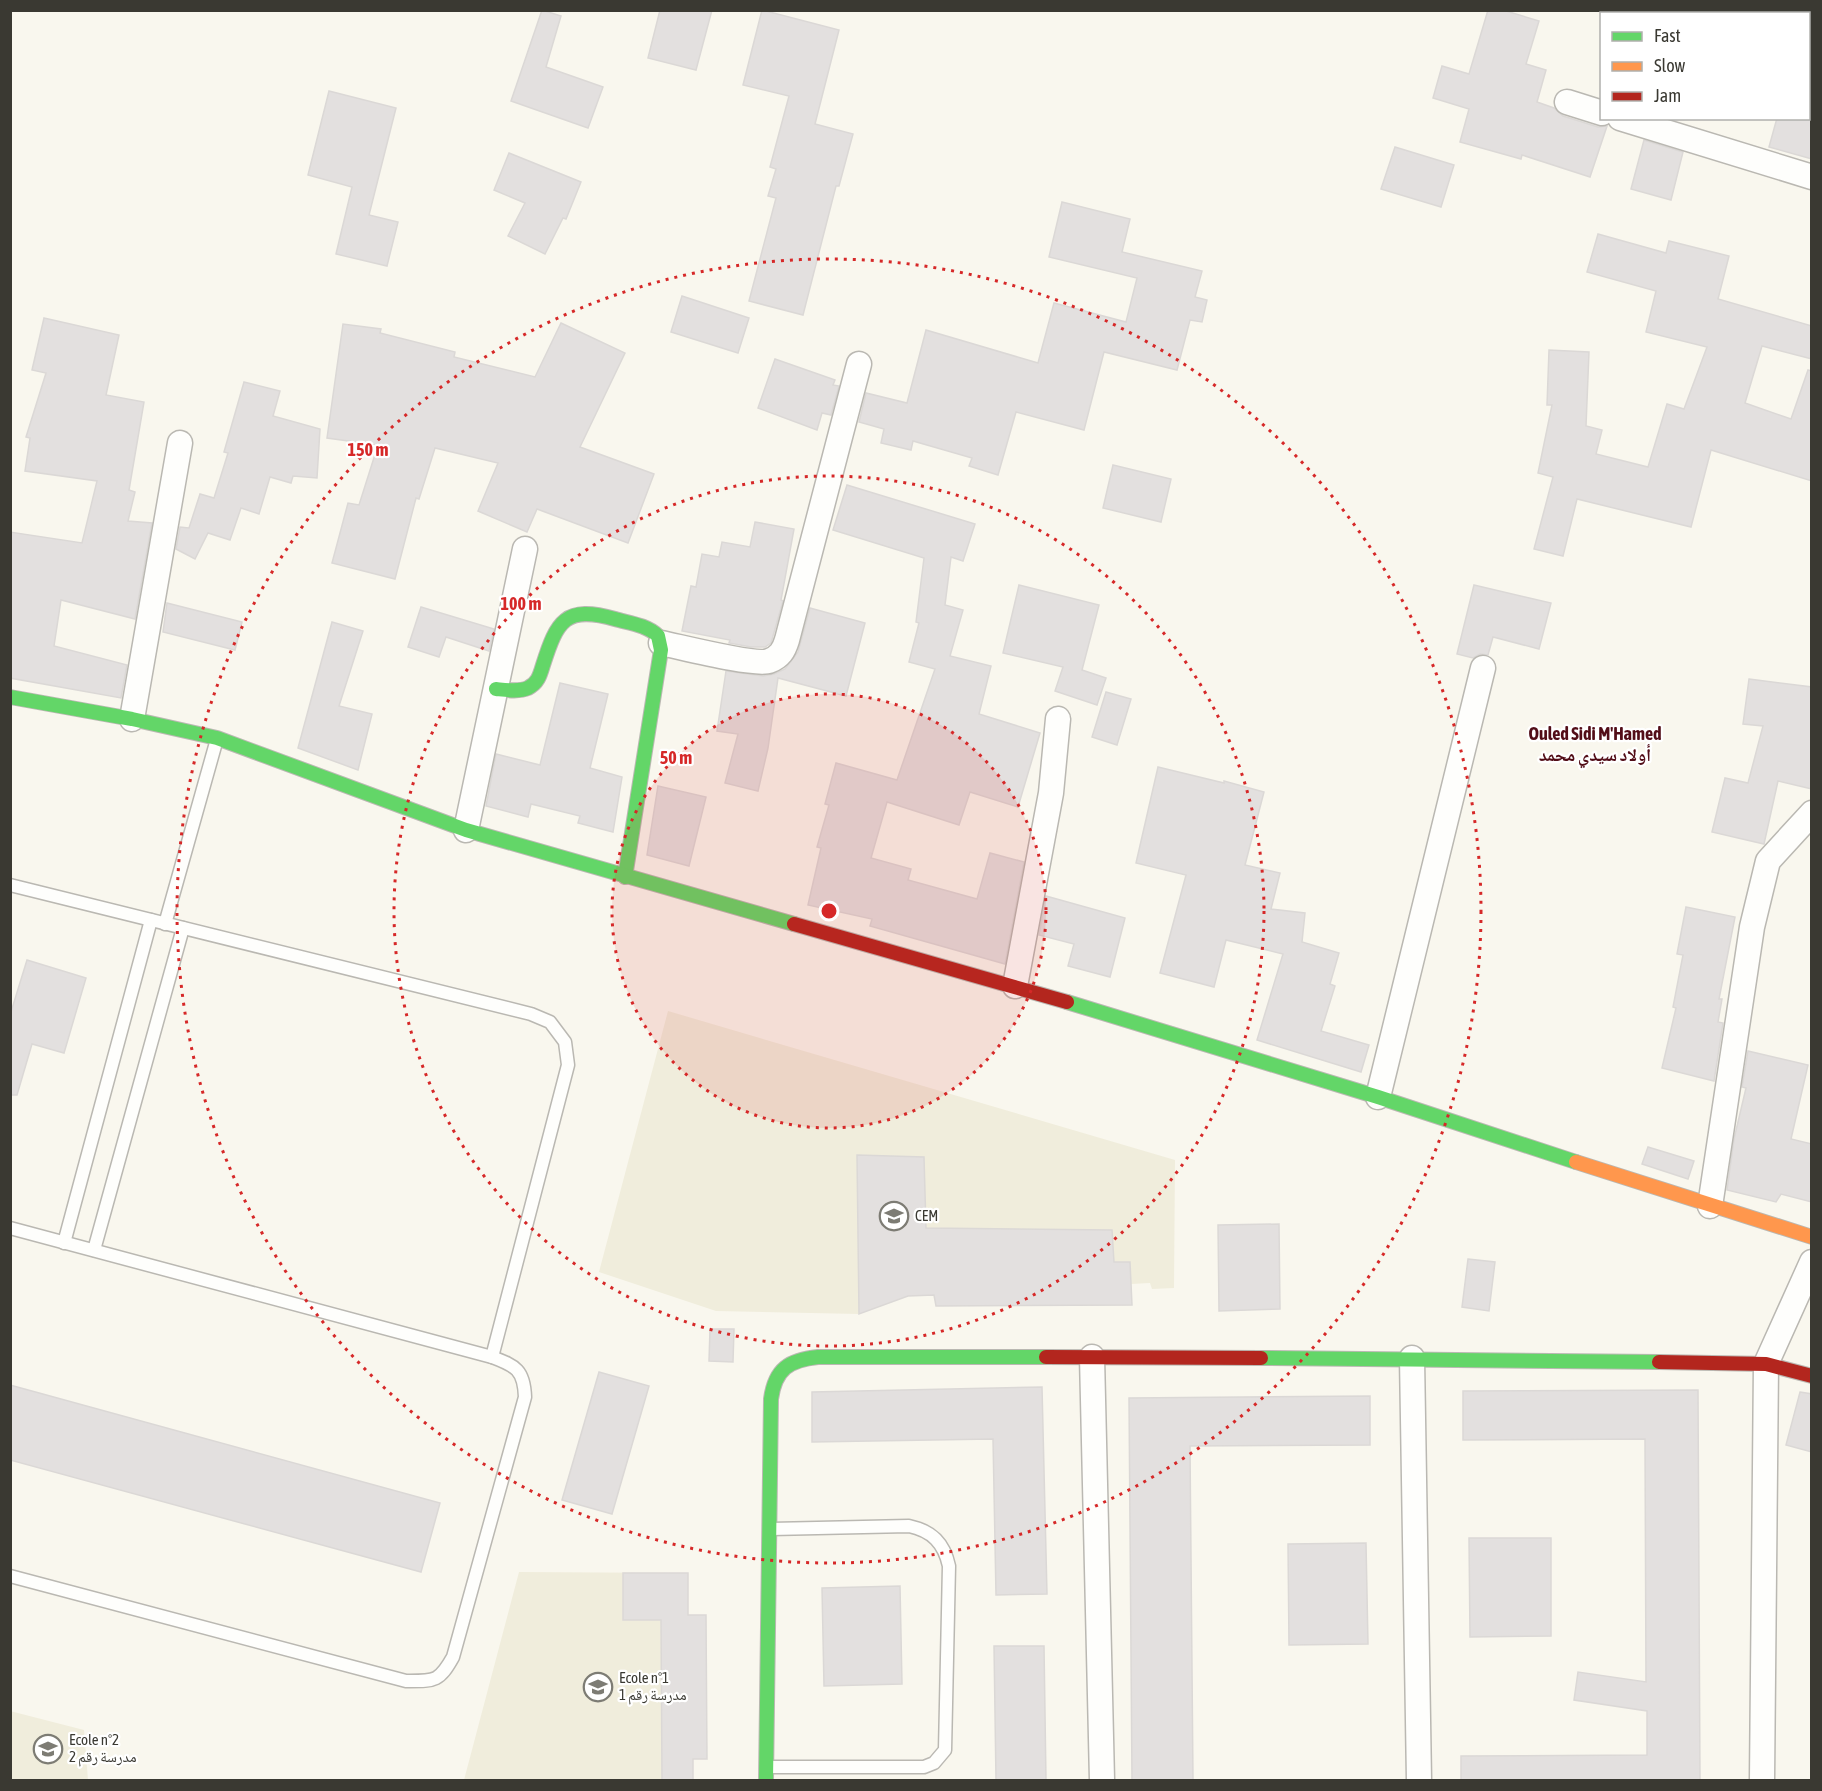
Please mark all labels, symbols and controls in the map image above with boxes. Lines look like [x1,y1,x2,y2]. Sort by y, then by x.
legend [1600,12,1810,120]
text: Fast [1654,25,1681,46]
text: Slow [1654,55,1685,76]
text: Jam [1654,85,1681,106]
text: 150 m [348,439,388,460]
text: 100 m [501,593,541,614]
district label: Ouled Sidi M'Hamed أولاد سيدي محمد [1528,723,1662,769]
text: 50 m [660,747,692,768]
centre of rings [819,901,839,921]
school or university icon: CEM [878,1200,910,1232]
place label: CEM [915,1207,938,1224]
place label: Ecole n°1 مدرسة رقم 1 [619,1669,687,1705]
school or university icon: Ecole n°1 مدرسة رقم 1 [582,1671,614,1703]
place label: Ecole n°2 مدرسة رقم 2 [69,1731,137,1767]
school or university icon: Ecole n°2 مدرسة رقم 2 [32,1733,64,1765]

